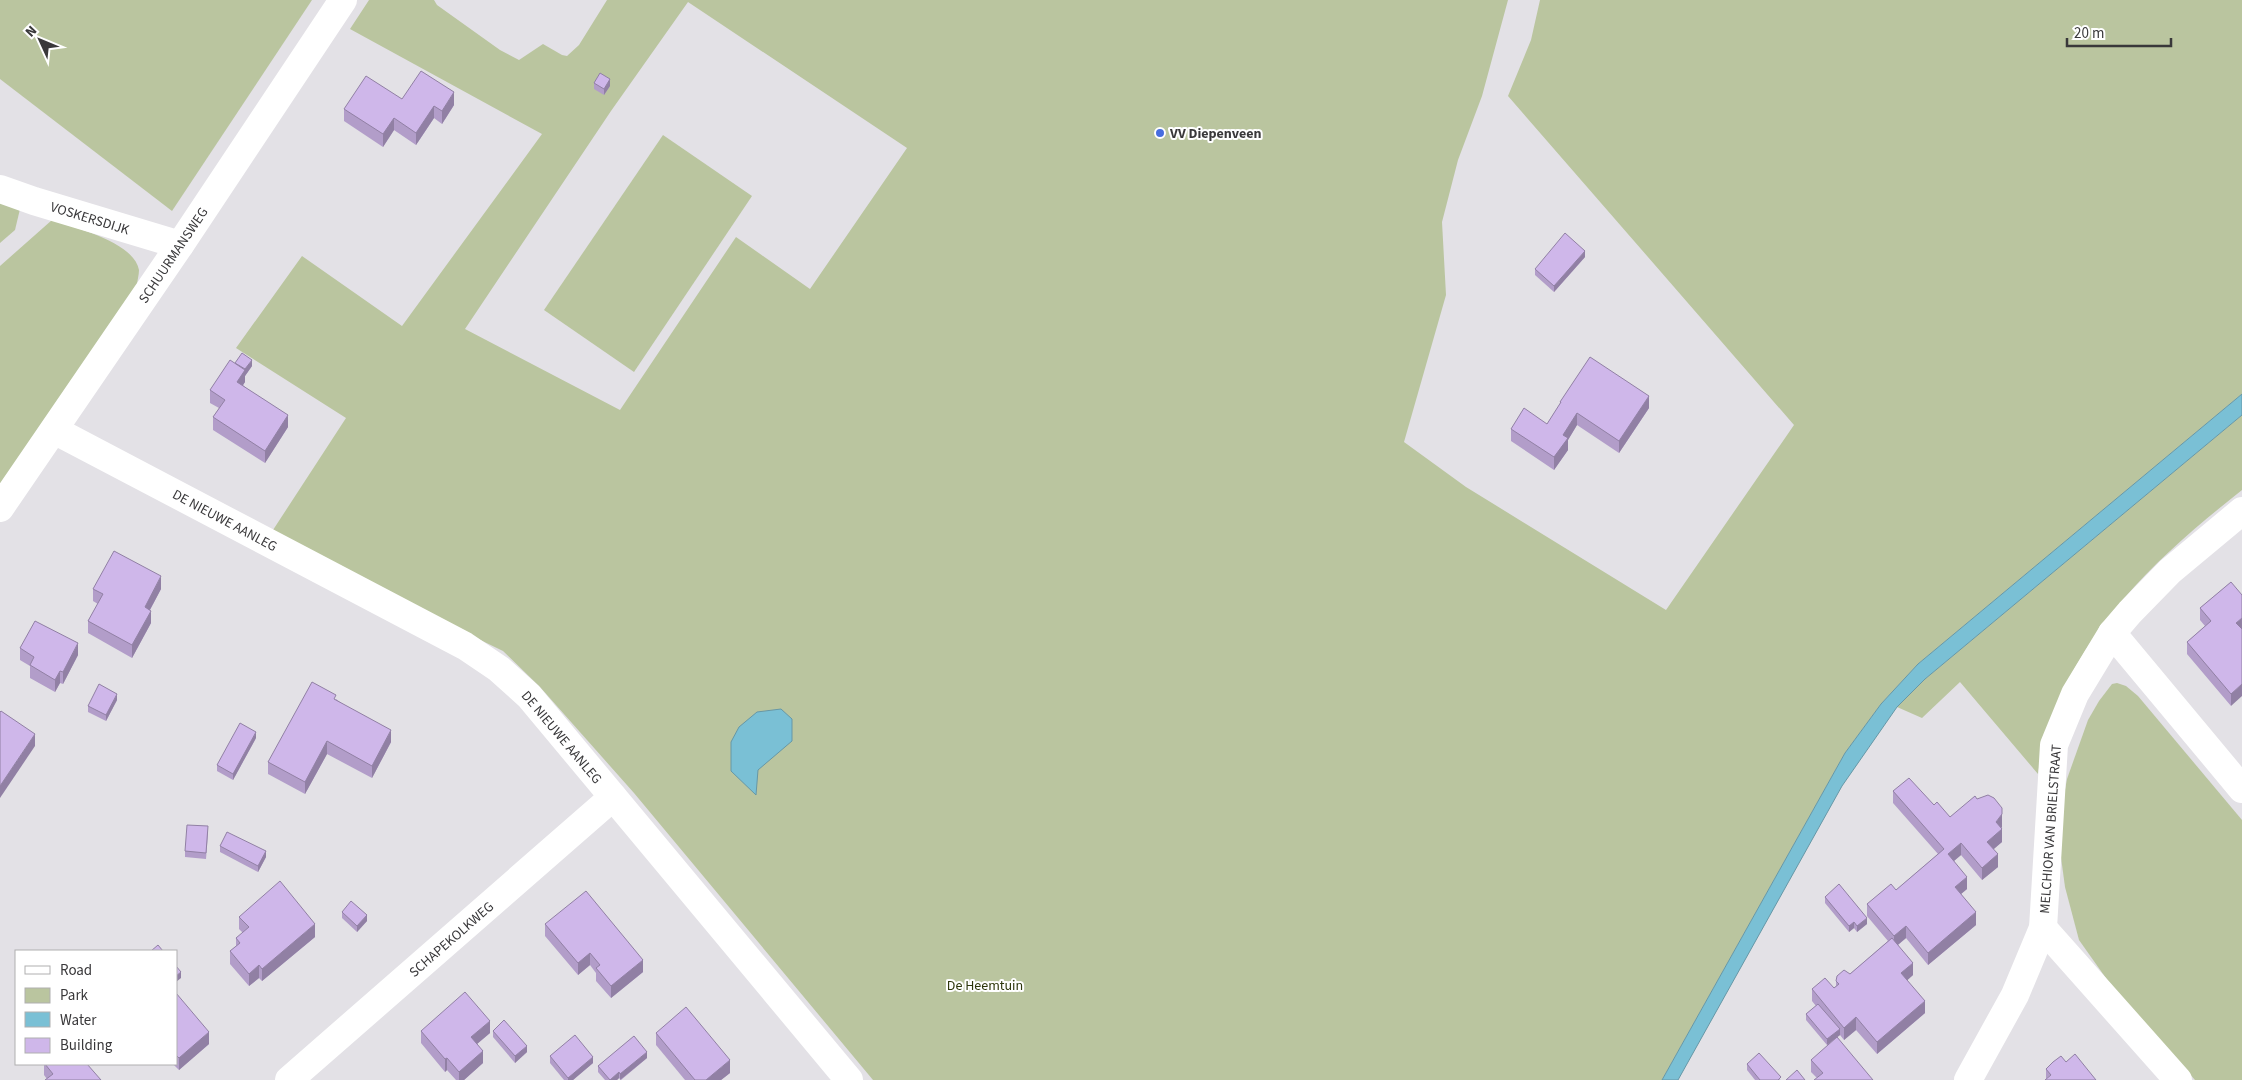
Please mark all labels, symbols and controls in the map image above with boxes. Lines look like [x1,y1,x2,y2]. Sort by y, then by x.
north arrow [15,15,65,65]
scale bar [2067,15,2171,47]
text: N [21,21,42,42]
text: 20 m [2074,23,2104,44]
place label: VV Diepenveen [1169,124,1262,144]
marker: VV Diepenveen [1154,127,1166,139]
street label: VOSKERSDIJK [48,197,133,241]
street label: SCHUURMANSWEG [134,204,213,308]
street label: DE NIEUWE AANLEG [169,485,280,557]
street label: DE NIEUWE AANLEG [516,687,606,789]
street label: MELCHIOR VAN BRIELSTRAAT [2035,743,2067,914]
street label: SCHAPEKOLKWEG [405,897,498,982]
legend [15,950,178,1065]
text: Road [60,960,92,981]
park label: De Heemtuin [947,976,1023,996]
text: Park [60,985,89,1006]
text: Water [60,1010,97,1031]
text: Building [60,1035,113,1056]

